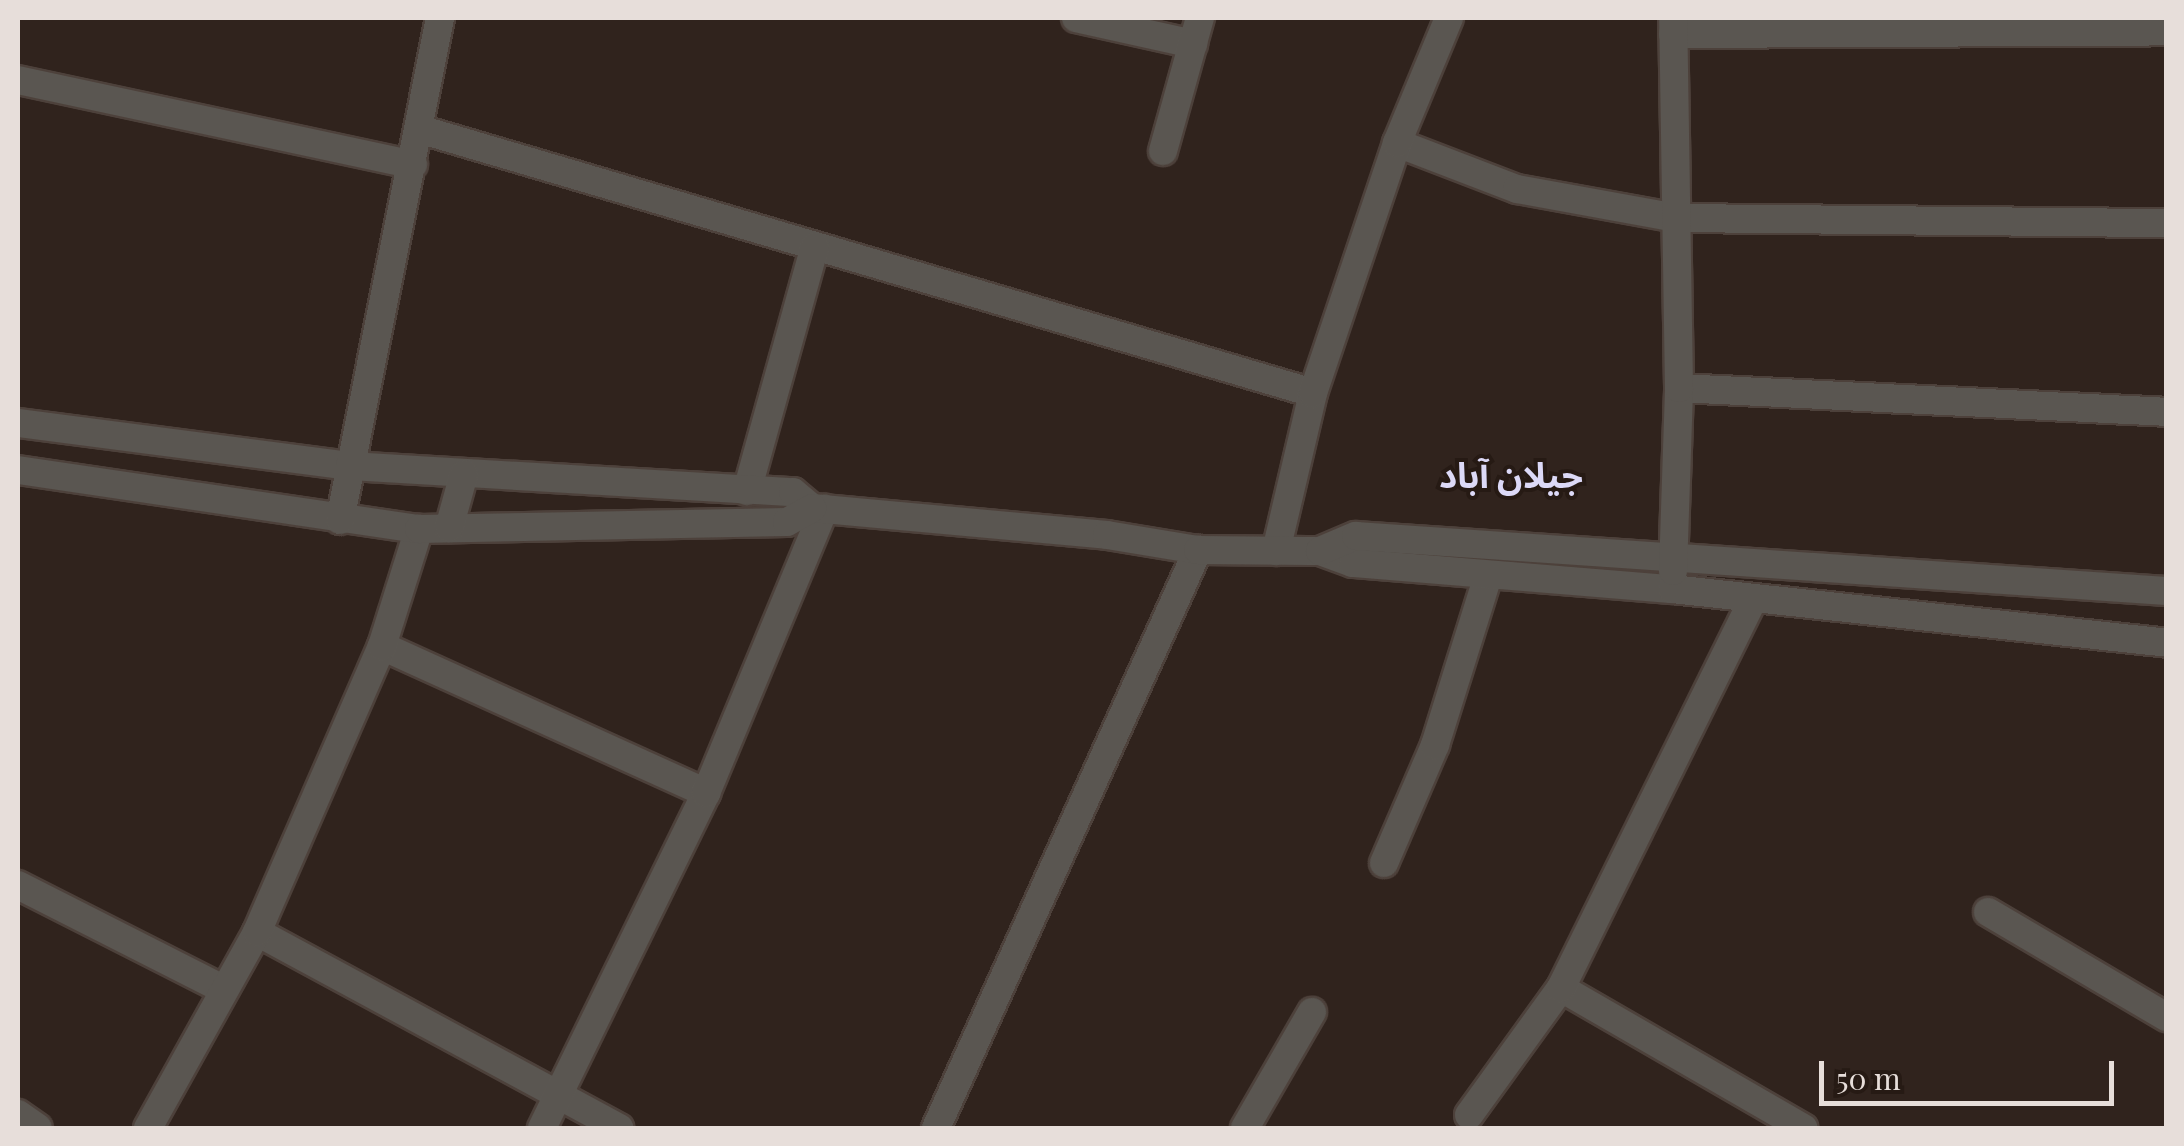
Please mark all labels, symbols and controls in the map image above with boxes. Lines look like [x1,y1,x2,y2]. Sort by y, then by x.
district label: جیلان آباد [1439,453,1583,495]
scale bar [1824,1041,2119,1103]
text: 50 m [1836,1058,1901,1098]

